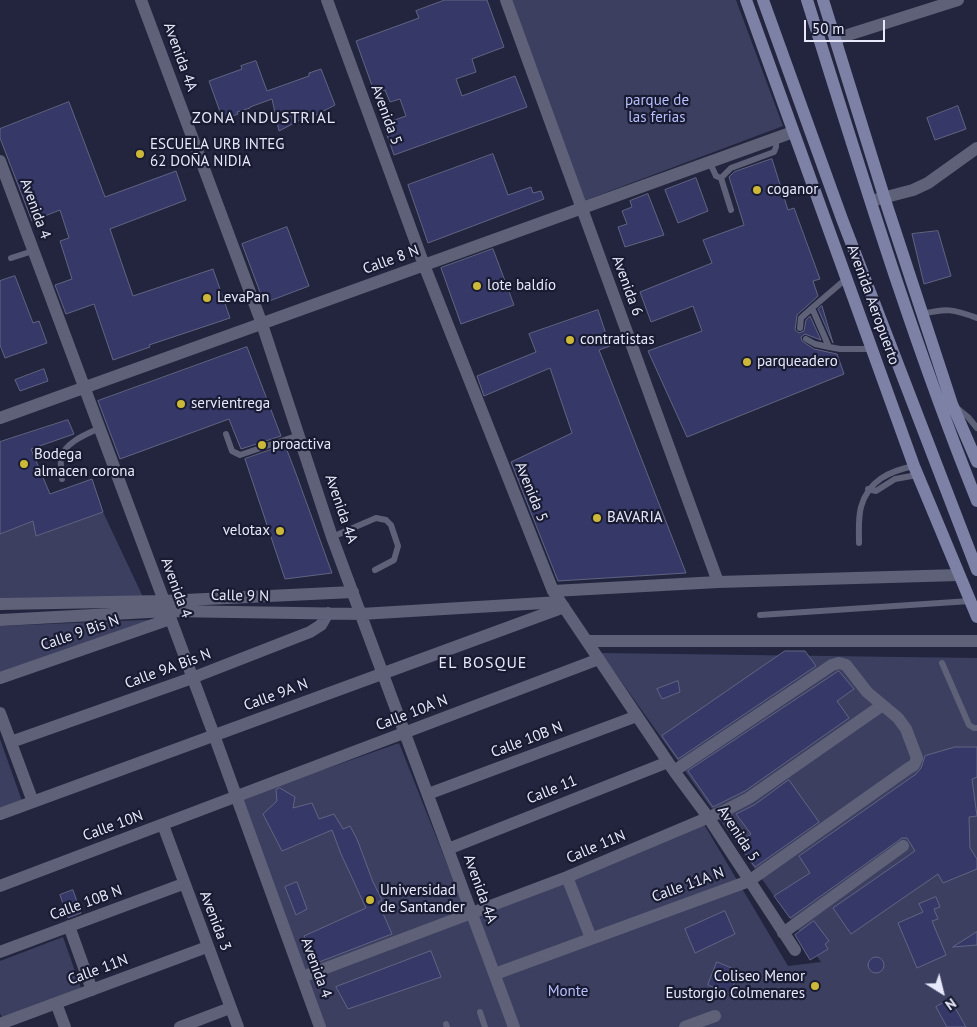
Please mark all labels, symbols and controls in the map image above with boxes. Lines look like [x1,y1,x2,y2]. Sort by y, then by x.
scale bar [807,10,888,42]
text: 50 m [812,19,845,38]
street label: Avenida 4A [159,20,201,94]
street label: Avenida 5 [367,82,405,148]
park label: parque de las ferias [625,92,689,127]
district label: ZONA INDUSTRIAL [190,108,338,128]
place label: ESCUELA URB INTEG 62 DOÑA NIDIA [150,136,284,171]
marker: ESCUELA URB INTEG 62 DOÑA NIDIA [134,148,146,160]
street label: Avenida 4 [16,176,54,242]
place label: coganor [767,181,818,199]
marker: coganor [751,184,763,196]
street label: Calle 8 N [360,242,422,278]
street label: Avenida Aeropuerto [843,243,903,367]
street label: Avenida 6 [608,253,646,319]
place label: lote baldío [487,277,556,295]
marker: lote baldío [471,280,483,292]
place label: LevaPan [217,289,269,307]
marker: LevaPan [201,292,213,304]
place label: contratistas [580,331,655,349]
marker: contratistas [564,334,576,346]
place label: parqueadero [757,353,838,371]
marker: parqueadero [741,356,753,368]
place label: servientrega [191,395,270,413]
marker: servientrega [175,398,187,410]
place label: proactiva [272,436,331,454]
marker: proactiva [256,439,268,451]
place label: Bodega almacen corona [34,446,135,481]
marker: Bodega almacen corona [18,458,30,470]
street label: Avenida 5 [511,459,551,525]
street label: Avenida 4A [321,472,361,546]
place label: BAVARIA [607,509,663,527]
marker: BAVARIA [591,512,603,524]
place label: velotax [223,522,270,540]
marker: velotax [274,525,286,537]
street label: Avenida 4 [157,555,195,621]
street label: Calle 9 N [211,586,269,606]
street label: Calle 9 Bis N [39,611,121,655]
street label: Calle 9A Bis N [123,645,213,693]
district label: EL BOSQUE [437,653,529,673]
street label: Calle 9A N [241,675,311,715]
street label: Calle 10A N [374,691,450,735]
street label: Calle 10B N [489,718,565,762]
street label: Calle 11 [524,772,580,808]
street label: Avenida 5 [713,803,763,865]
street label: Calle 10N [81,807,145,845]
street label: Calle 11N [564,826,628,868]
street label: Avenida 4A [459,852,501,926]
street label: Calle 11A N [650,864,726,906]
street label: Calle 10B N [48,882,124,924]
place label: Universidad de Santander [380,882,465,917]
street label: Avenida 3 [195,888,235,954]
marker: Universidad de Santander [364,894,376,906]
street label: Avenida 4 [297,935,335,1001]
street label: Calle 11N [66,951,130,989]
north arrow [917,967,967,1017]
place label: Coliseo Menor Eustorgio Colmenares [665,968,805,1003]
marker: Coliseo Menor Eustorgio Colmenares [809,980,821,992]
park label: Monte [548,983,588,1001]
text: N [942,994,960,1014]

